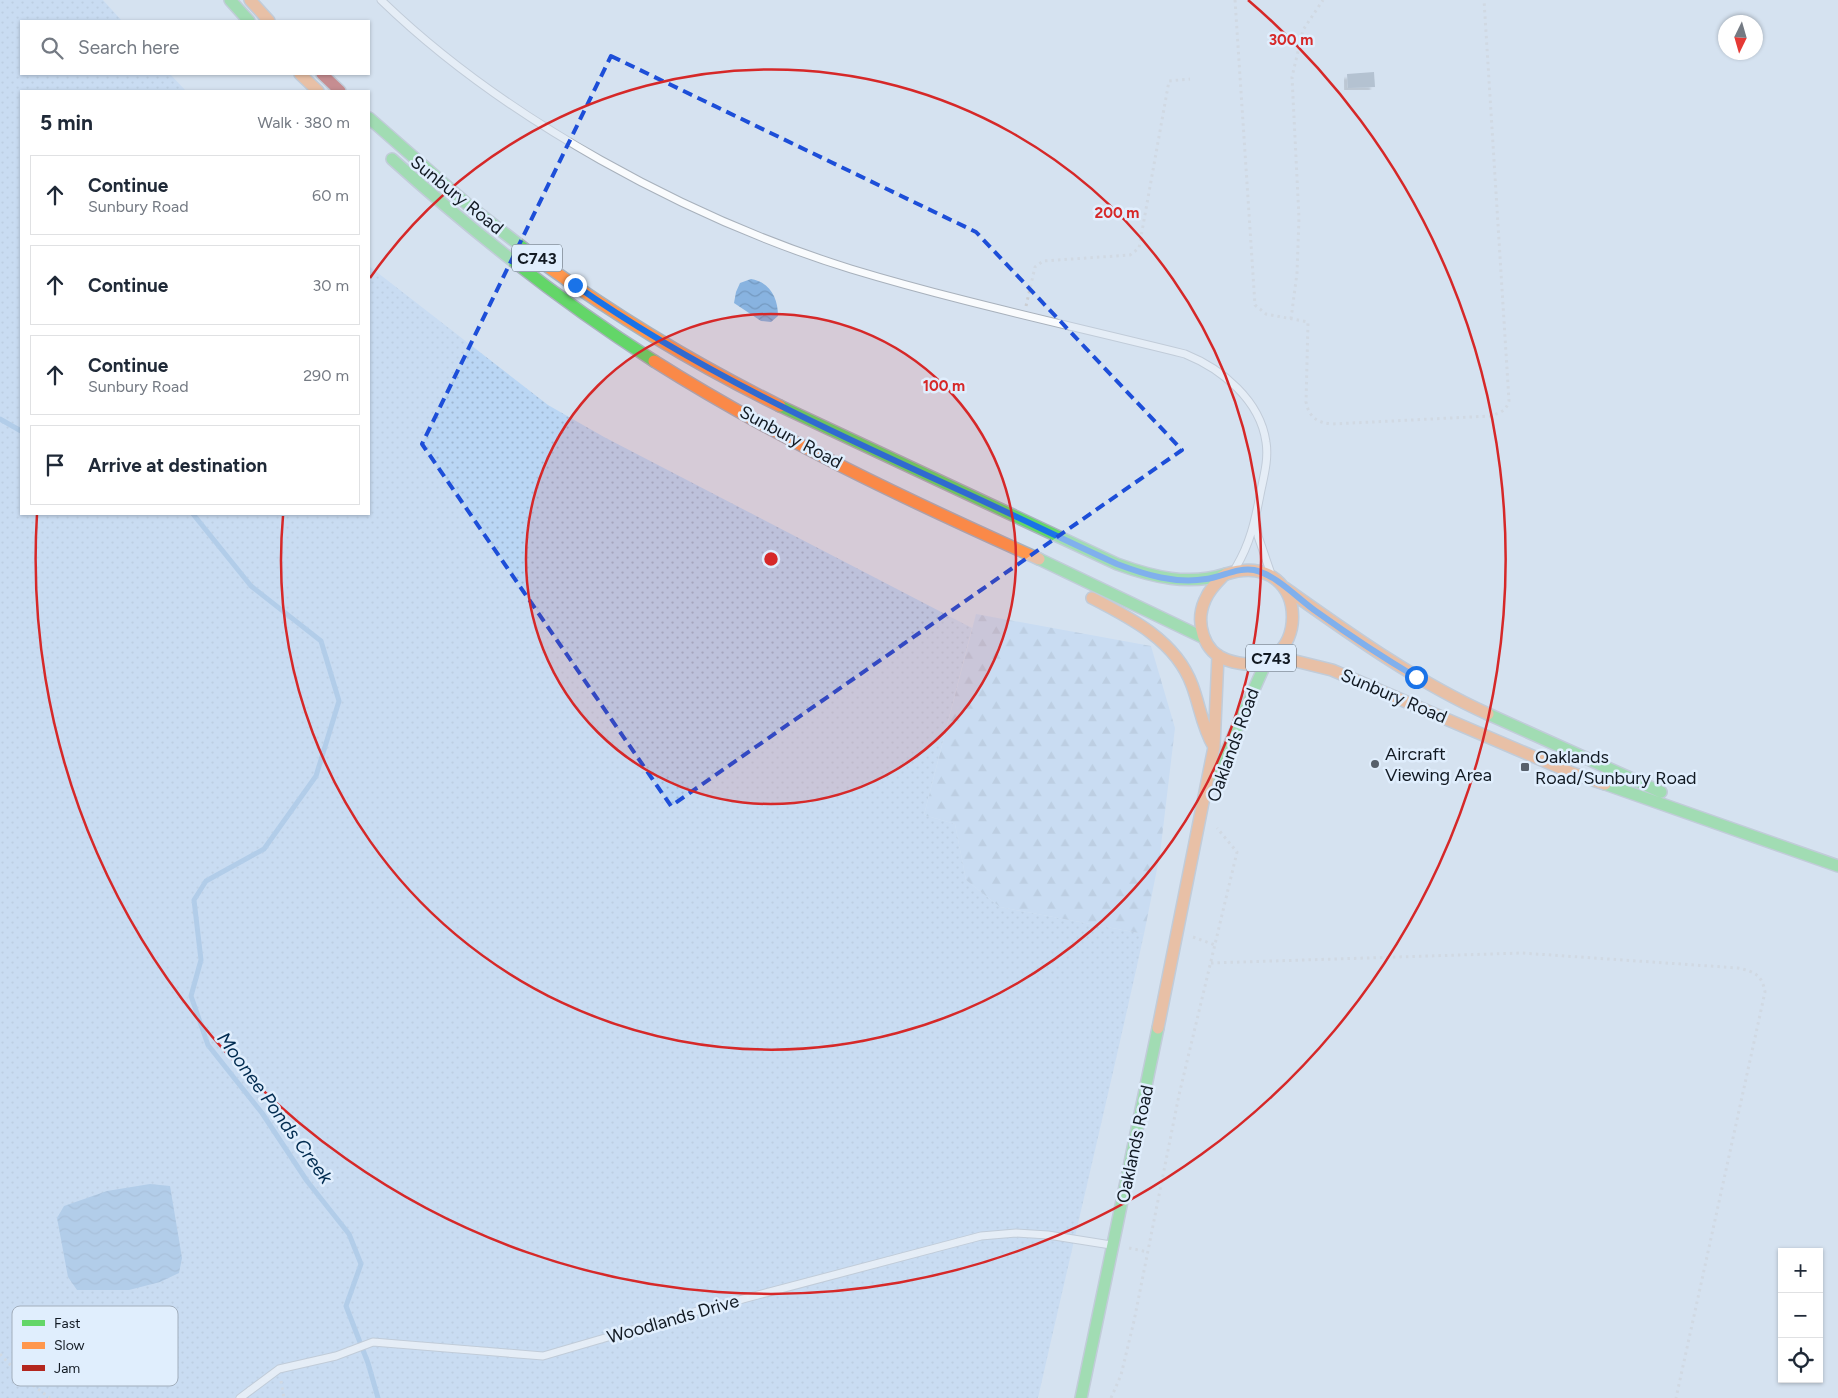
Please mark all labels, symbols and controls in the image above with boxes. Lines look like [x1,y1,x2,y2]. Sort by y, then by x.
north arrow [1718,15,1763,60]
search box [20,20,370,75]
text: 300 m [1269,31,1313,49]
icon: search [38,34,66,62]
text: Search here [78,36,180,59]
text: 5 min [40,110,93,135]
text: Walk · 380 m [258,113,350,132]
street label: Sunbury Road [406,151,508,239]
text: Continue [88,174,168,197]
icon: ahead [41,181,69,209]
text: 60 m [312,186,349,205]
text: Sunbury Road [88,197,189,216]
text: 200 m [1095,204,1139,222]
road number: C743 [512,244,562,272]
icon: ahead [41,271,69,299]
text: Continue [88,274,168,297]
route end [564,274,587,297]
text: 30 m [312,276,349,295]
text: Continue [88,354,168,377]
icon: ahead [41,361,69,389]
text: 290 m [303,366,349,385]
text: Sunbury Road [88,377,189,396]
text: 100 m [923,377,965,395]
street label: Sunbury Road [736,401,846,473]
icon: arrive [41,451,69,479]
text: Arrive at destination [88,454,267,477]
centre of rings [762,550,780,568]
road number: C743 [1246,644,1296,671]
street label: Sunbury Road [1338,664,1450,728]
route start [1405,666,1428,689]
street label: Oaklands Road [1202,685,1264,805]
place label: Aircraft Viewing Area [1385,743,1492,786]
place label: Oaklands Road/Sunbury Road [1535,746,1697,789]
marker: Aircraft Viewing Area [1369,758,1381,770]
marker: Oaklands Road/Sunbury Road [1519,761,1531,773]
water label: Moonee Ponds Creek [212,1028,338,1189]
street label: Oaklands Road [1112,1083,1158,1205]
map controls [1778,1248,1823,1383]
button: + [1778,1248,1823,1293]
street label: Woodlands Drive [605,1290,742,1348]
button: − [1778,1293,1823,1338]
legend [12,1306,178,1386]
text: Fast [54,1315,80,1332]
text: Slow [54,1337,85,1354]
button: locate [1778,1338,1823,1383]
text: Jam [54,1360,80,1377]

